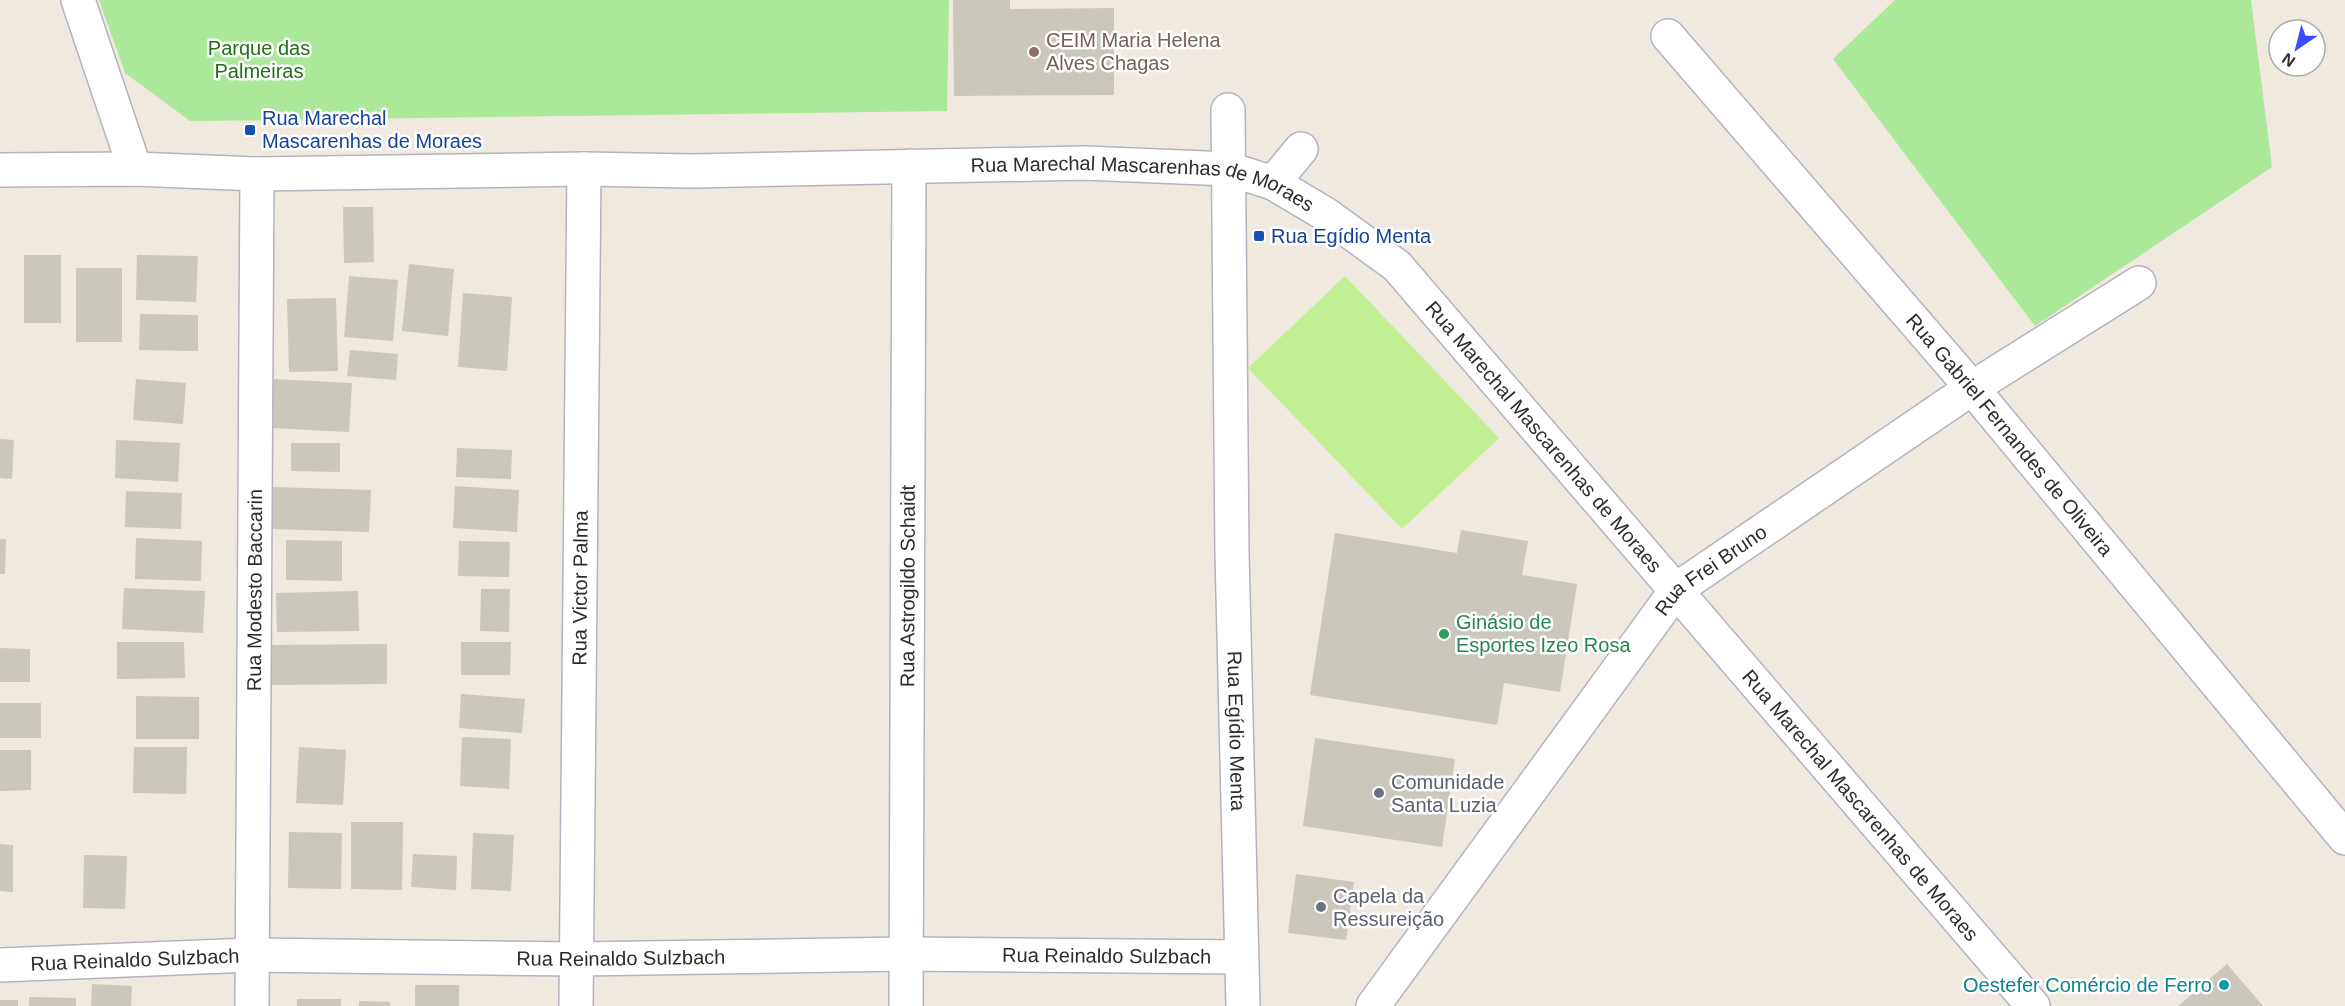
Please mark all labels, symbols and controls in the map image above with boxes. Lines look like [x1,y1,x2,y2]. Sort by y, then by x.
north arrow [2267,18,2327,78]
place label: CEIM Maria Helena Alves Chagas [1046,29,1221,74]
park label: Parque das Palmeiras [208,37,310,82]
marker: CEIM Maria Helena Alves Chagas [1027,45,1041,59]
text: N [2279,50,2298,70]
place label: Rua Marechal Mascarenhas de Moraes [262,107,482,152]
marker: Rua Marechal Mascarenhas de Moraes [243,123,257,137]
street label: Rua Marechal Mascarenhas de Moraes [970,152,1318,216]
place label: Rua Egídio Menta [1271,225,1432,247]
marker: Rua Egídio Menta [1252,229,1266,243]
street label: Rua Marechal Mascarenhas de Moraes [1421,297,1666,577]
street label: Rua Gabriel Fernandes de Oliveira [1902,309,2118,561]
street label: Rua Astrogildo Schaidt [896,484,919,687]
street label: Rua Modesto Baccarin [243,489,266,691]
street label: Rua Victor Palma [568,509,592,666]
street label: Rua Frei Bruno [1651,520,1771,620]
place label: Ginásio de Esportes Izeo Rosa [1456,611,1631,656]
marker: Ginásio de Esportes Izeo Rosa [1437,627,1451,641]
street label: Rua Egídio Menta [1223,651,1249,812]
street label: Rua Marechal Mascarenhas de Moraes [1738,665,1983,945]
place label: Comunidade Santa Luzia [1391,771,1504,816]
marker: Comunidade Santa Luzia [1372,786,1386,800]
place label: Capela da Ressureição [1333,885,1444,930]
marker: Capela da Ressureição [1314,900,1328,914]
street label: Rua Reinaldo Sulzbach [30,944,240,975]
street label: Rua Reinaldo Sulzbach [1002,944,1211,968]
street label: Rua Reinaldo Sulzbach [516,946,725,970]
place label: Oestefer Comércio de Ferro [1963,974,2212,996]
marker: Oestefer Comércio de Ferro [2217,978,2231,992]

